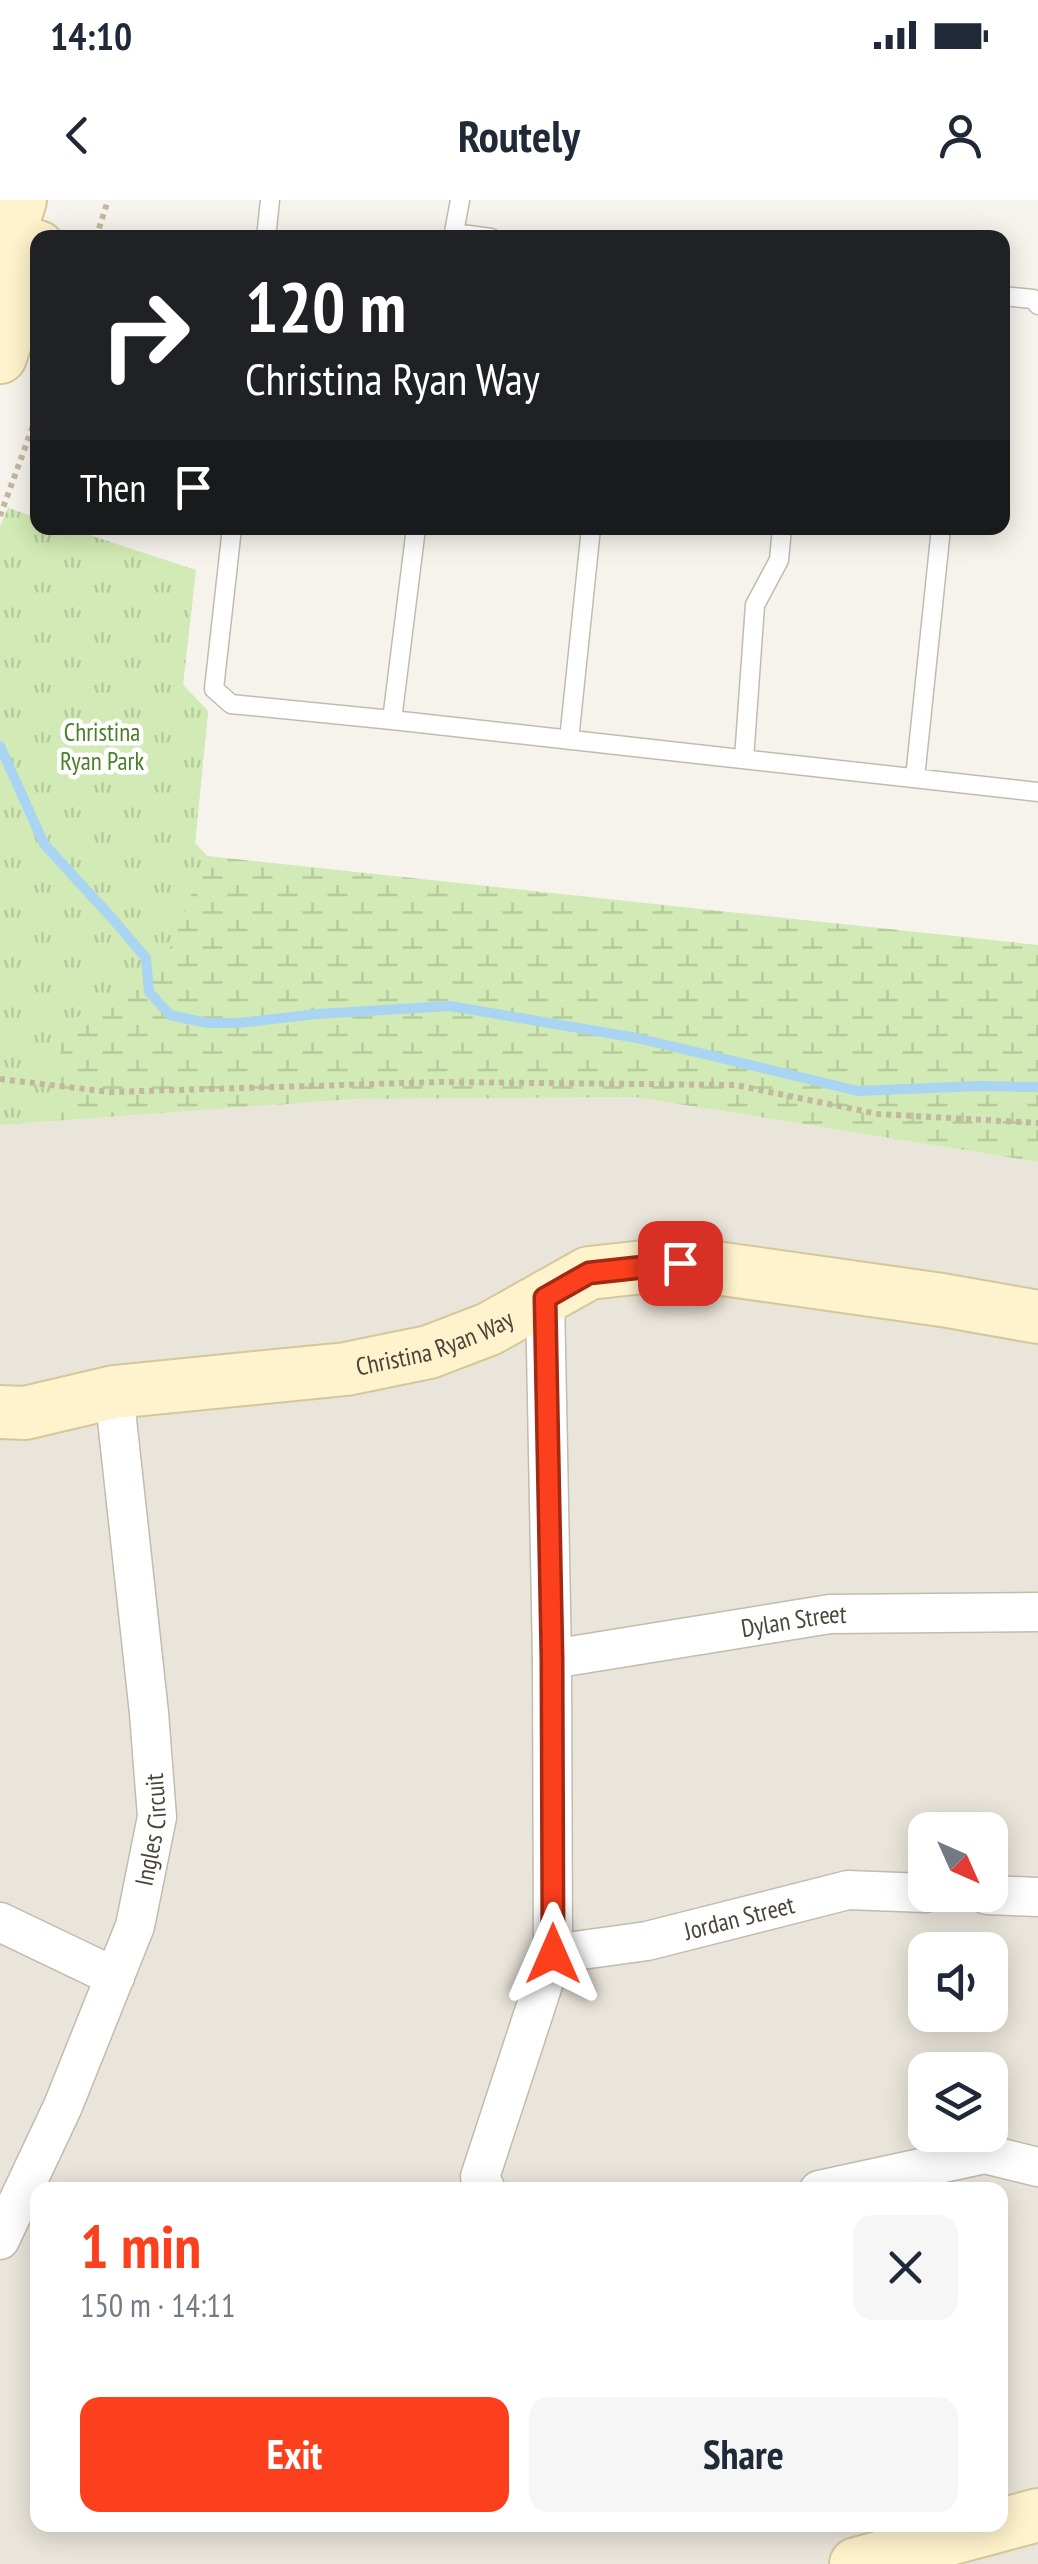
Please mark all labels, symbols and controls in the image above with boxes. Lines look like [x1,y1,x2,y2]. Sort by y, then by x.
text: 14:10 [50,11,132,60]
text: Routely [458,106,580,164]
icon: back [50,108,105,163]
icon: person [933,108,988,163]
text: 120 m [245,261,406,351]
icon: right [80,270,210,400]
text: Christina Ryan Way [245,349,540,407]
icon: arrive [166,460,221,515]
text: Then [80,463,146,512]
park label: Christina Ryan Park [60,716,144,777]
pin [638,1221,723,1306]
icon: arrive [653,1236,708,1291]
street label: Christina Ryan Way [353,1302,519,1383]
street label: Dylan Street [739,1598,847,1644]
street label: Ingles Circuit [128,1772,173,1889]
north arrow [908,1812,1008,1912]
map controls [908,1812,1008,2152]
street label: Jordan Street [680,1888,798,1947]
position arrow [501,1902,605,2006]
button: sound [908,1932,1008,2032]
button: layers [908,2052,1008,2152]
text: 1 min [80,2207,201,2285]
button: close [853,2215,958,2320]
text: 150 m · 14:11 [80,2284,235,2326]
button: Exit [80,2397,509,2512]
button: Share [529,2397,958,2512]

